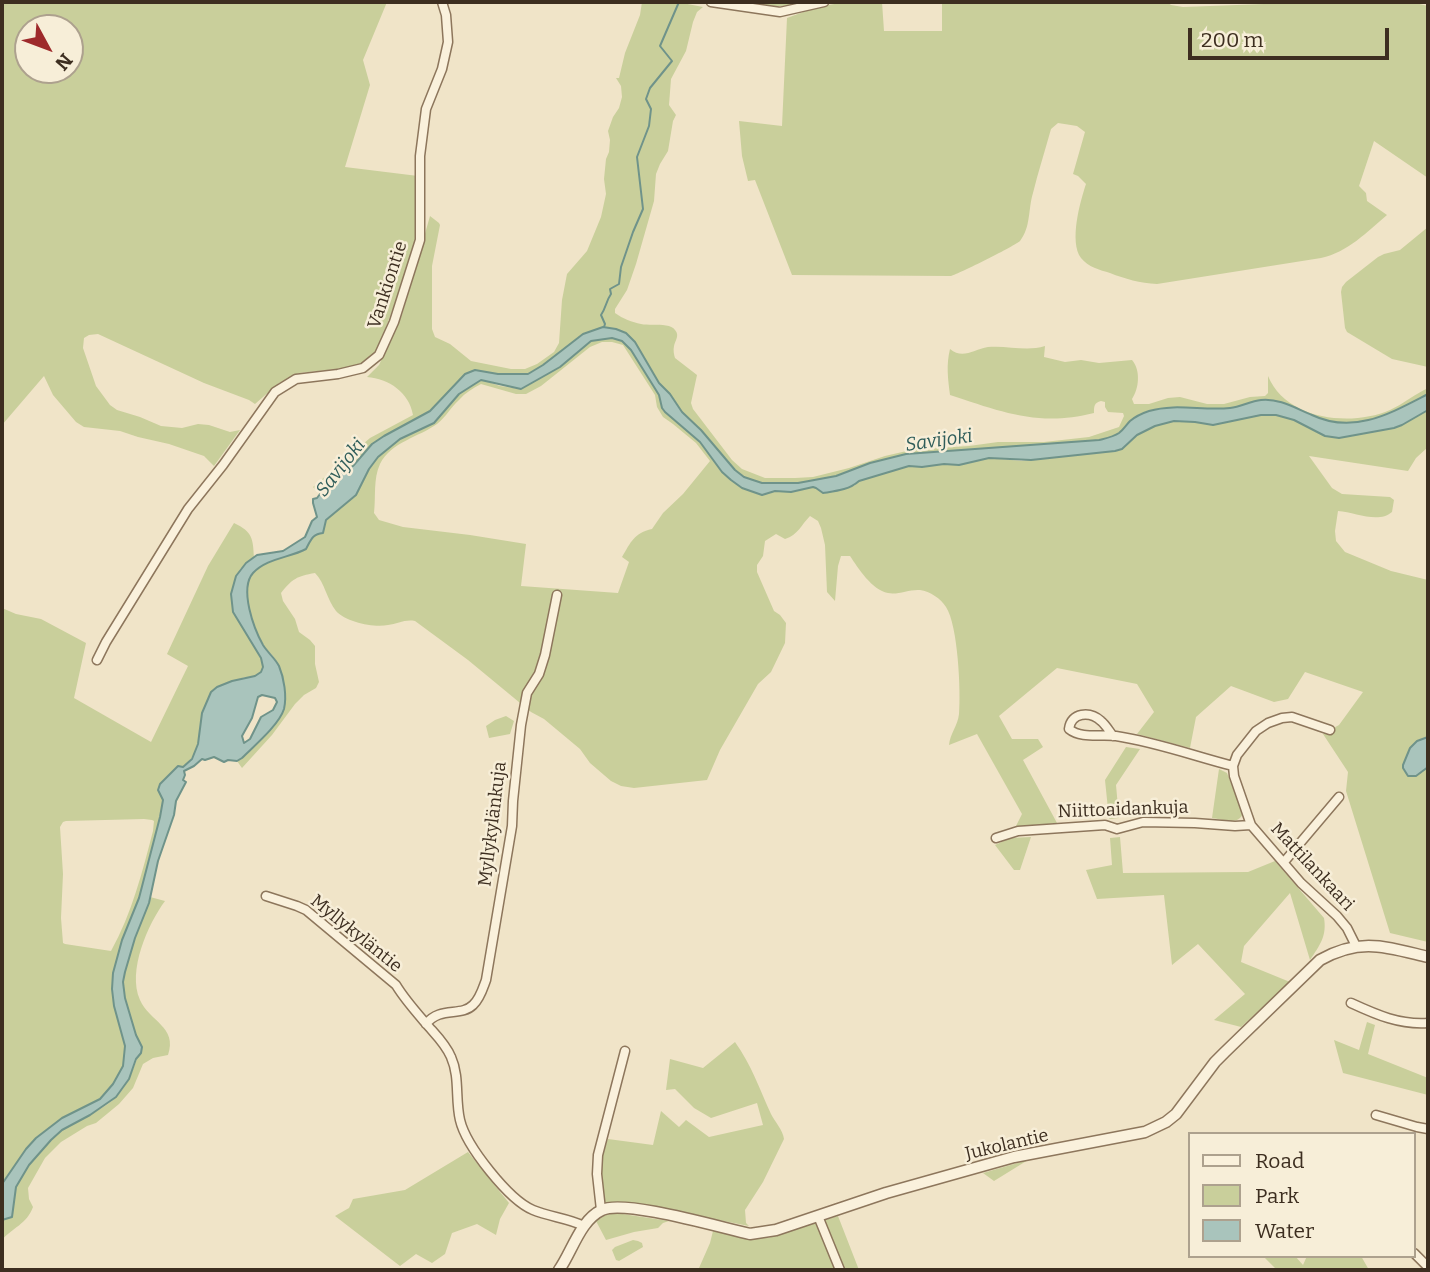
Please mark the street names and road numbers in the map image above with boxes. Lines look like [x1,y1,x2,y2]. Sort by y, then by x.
street label: Vankiontie [364,238,412,332]
street label: Myllykylänkuja [475,760,511,888]
street label: Niittoaidankuja [1057,797,1189,823]
street label: Mattilankaari [1266,818,1358,916]
street label: Myllykyläntie [306,890,406,978]
street label: Jukolantie [963,1125,1051,1165]

